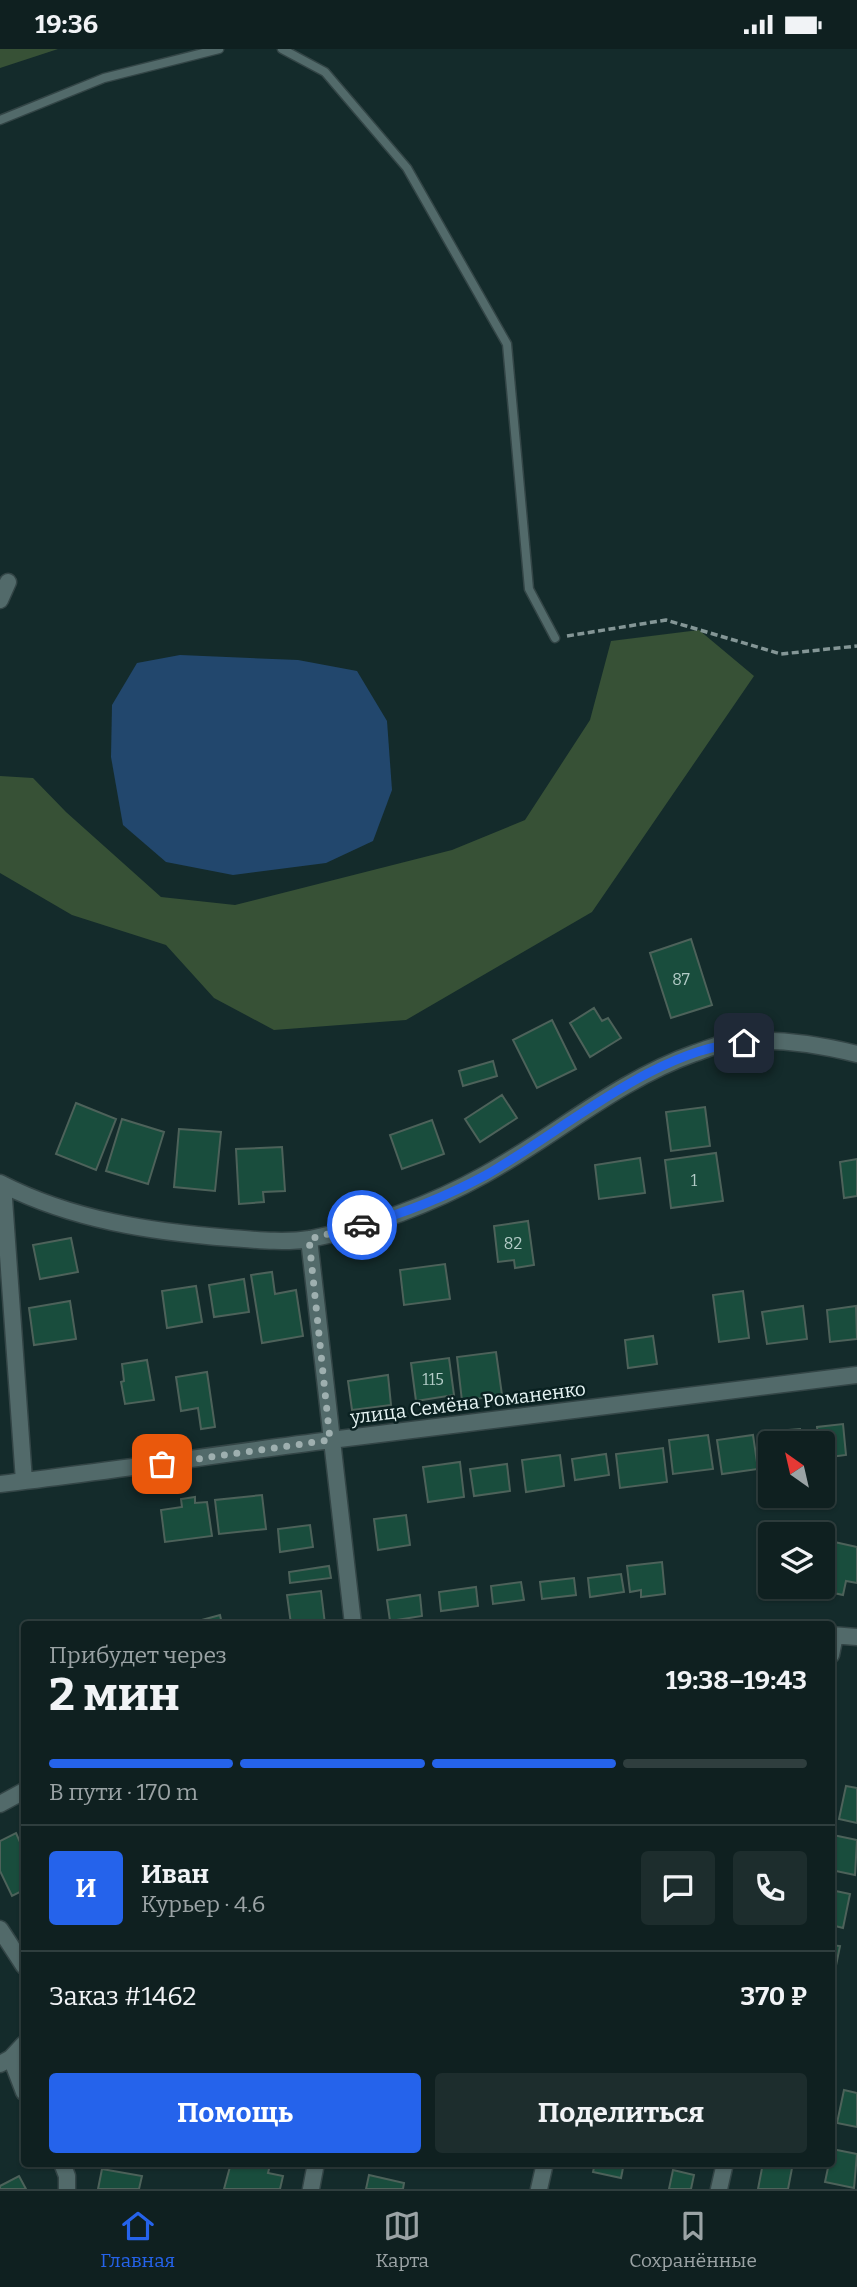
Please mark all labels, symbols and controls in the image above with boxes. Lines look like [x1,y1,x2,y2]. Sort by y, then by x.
text: 19:36 [35,9,98,40]
house number: 87 [672,970,690,989]
pin [714,1013,774,1073]
icon: home [725,1024,763,1062]
house number: 1 [691,1171,698,1190]
courier [327,1190,397,1260]
icon: car [343,1206,381,1244]
house number: 82 [504,1234,522,1253]
house number: 115 [422,1370,444,1389]
street label: улица Семёна Романенко [348,1377,587,1429]
north arrow [758,1431,835,1509]
map controls [758,1431,835,1599]
pin [132,1434,192,1494]
icon: bag [143,1445,181,1483]
button: layers [758,1522,835,1599]
text: Прибудет через [49,1641,227,1669]
text: 19:38–19:43 [666,1665,807,1696]
text: 2 мин [49,1667,180,1722]
text: В пути · 170 m [49,1778,198,1806]
button: chat [641,1851,715,1925]
button: phone [733,1851,807,1925]
text: Иван [141,1859,209,1890]
text: И [76,1873,96,1904]
text: Курьер · 4.6 [141,1890,265,1918]
text: Заказ #1462 [49,1981,196,2012]
text: 370 ₽ [740,1981,807,2012]
button: Помощь [49,2073,421,2153]
button: Поделиться [435,2073,807,2153]
tab: Главная [100,2207,175,2272]
tab: Карта [375,2207,429,2272]
tab: Сохранённые [629,2207,757,2272]

